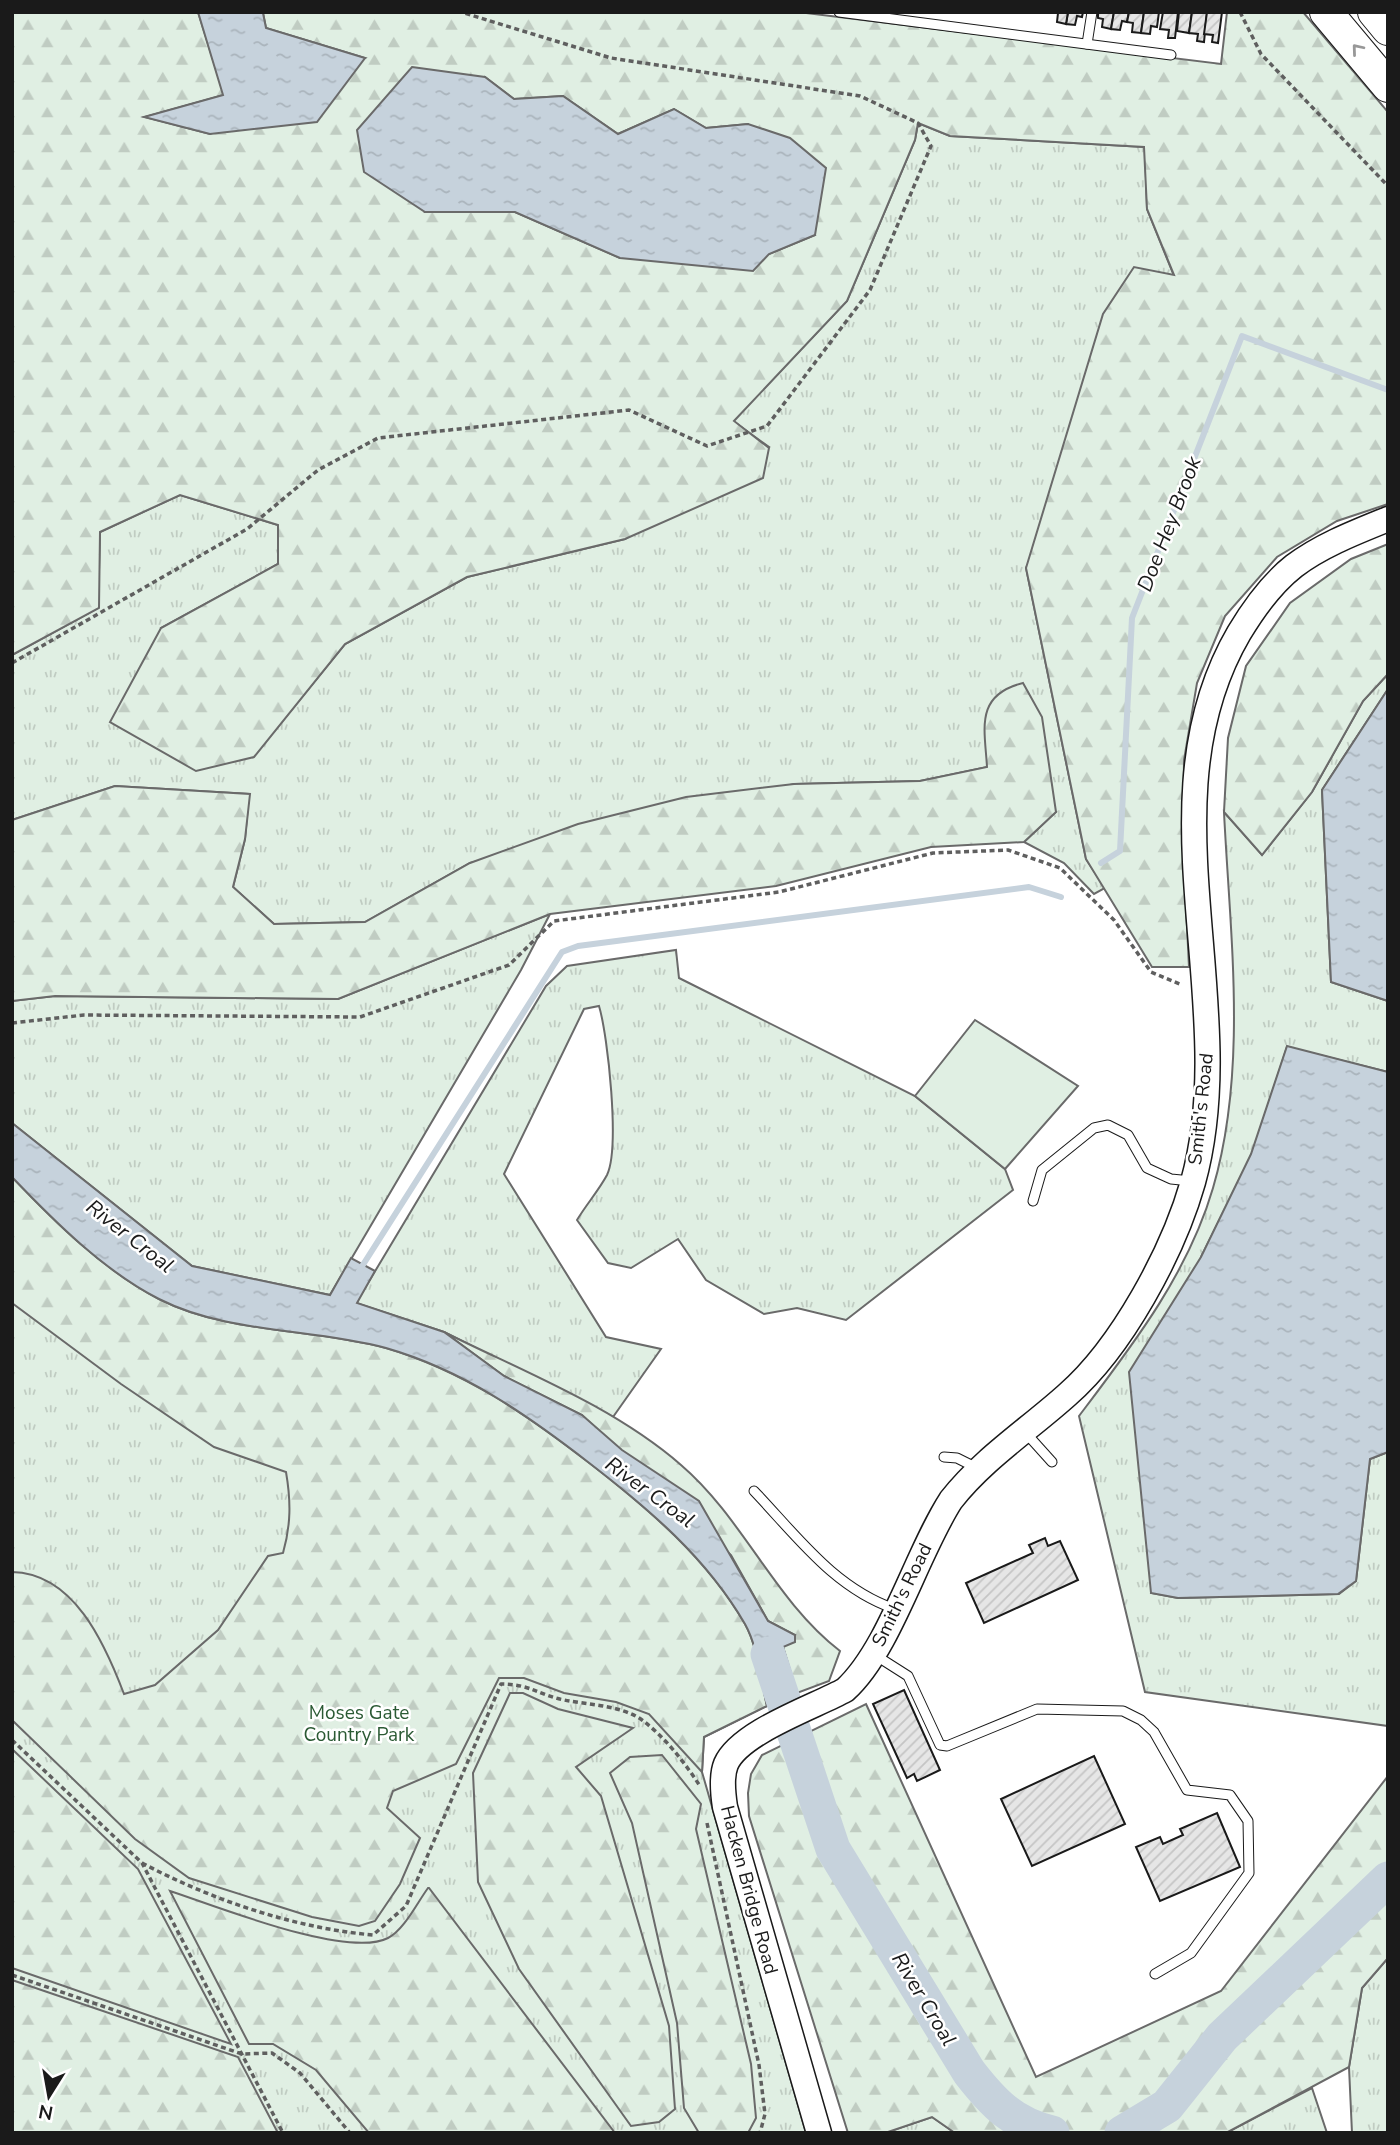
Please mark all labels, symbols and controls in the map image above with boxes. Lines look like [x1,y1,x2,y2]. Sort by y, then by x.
one-way arrow [1353,44,1365,57]
water label: Doe Hey Brook [1130,452,1208,596]
street label: Smith's Road [1182,1052,1220,1166]
water label: River Croal [80,1193,180,1279]
water label: River Croal [600,1450,700,1534]
street label: Smith's Road [866,1539,938,1651]
park label: Moses Gate Country Park [304,1700,415,1748]
street label: Hacken Bridge Road [714,1803,784,1977]
water label: River Croal [885,1947,963,2051]
north arrow [14,2061,84,2131]
text: N [36,2098,55,2126]

